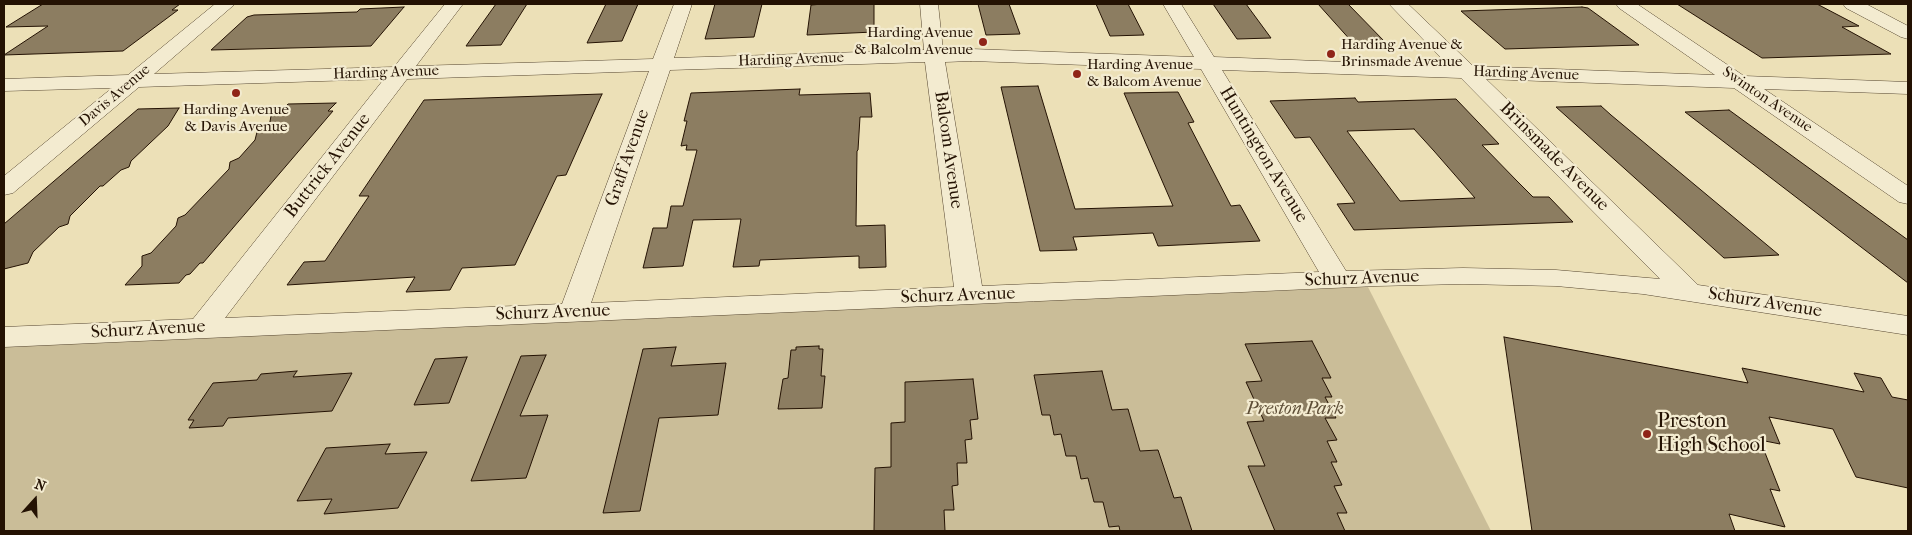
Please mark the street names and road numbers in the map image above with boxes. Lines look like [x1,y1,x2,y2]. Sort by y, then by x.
street label: Harding Avenue [738,49,844,71]
street label: Davis Avenue [76,61,154,131]
street label: Harding Avenue [333,62,439,84]
street label: Harding Avenue [1473,63,1579,85]
street label: Swinton Avenue [1718,63,1816,137]
street label: Huntington Avenue [1214,83,1312,227]
street label: Balcom Avenue [929,90,967,210]
street label: Brinsmade Avenue [1495,98,1613,216]
street label: Graff Avenue [601,107,655,209]
street label: Buttrick Avenue [281,109,375,223]
street label: Schurz Avenue [1304,266,1420,292]
street label: Schurz Avenue [900,283,1016,309]
street label: Schurz Avenue [1707,283,1823,323]
street label: Schurz Avenue [495,300,611,326]
street label: Schurz Avenue [90,316,206,344]

